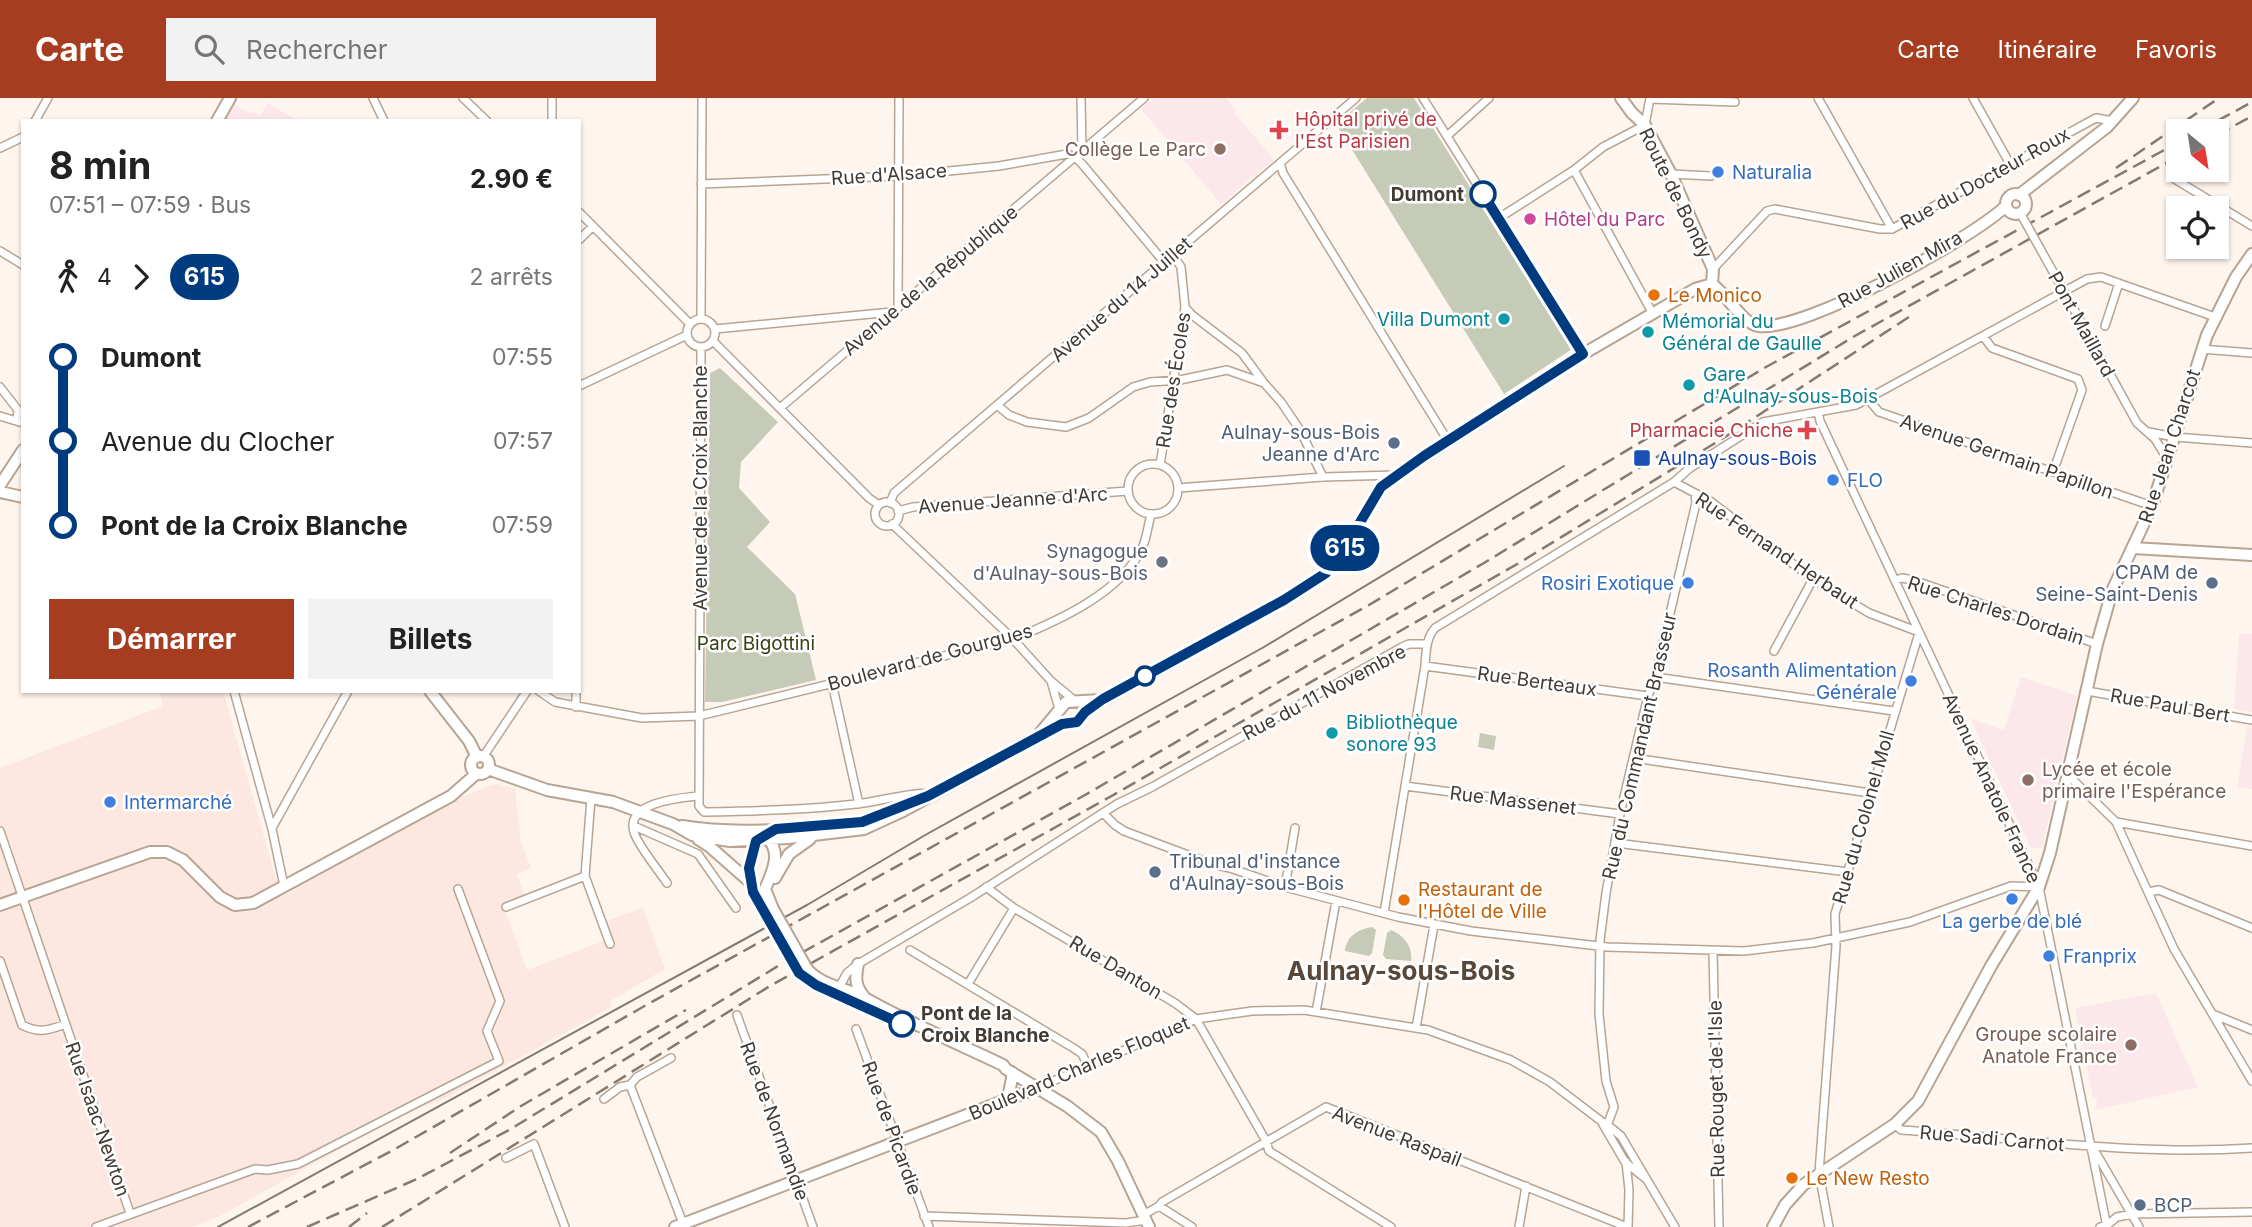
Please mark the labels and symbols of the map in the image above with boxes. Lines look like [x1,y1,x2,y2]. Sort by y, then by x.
place label: Hôpital privé de l'Est Parisien [1295,108,1437,153]
north arrow [2166,119,2230,182]
marker: Hôpital privé de l'Est Parisien [1269,120,1289,140]
street label: Rue du Docteur Roux [1897,122,2074,235]
street label: Route de Bondy [1634,124,1717,263]
place label: Collège Le Parc [1065,138,1206,161]
marker: Collège Le Parc [1212,141,1228,157]
street label: Rue d'Alsace [830,159,948,190]
place label: Naturalia [1732,161,1812,184]
marker: Naturalia [1710,164,1726,180]
marker: Dumont [1470,181,1496,207]
place label: Dumont [1391,183,1464,206]
street label: Avenue de la République [838,200,1023,360]
place label: Hôtel du Parc [1544,208,1665,231]
marker: Hôtel du Parc [1522,211,1538,227]
street label: Rue Julien Mira [1834,226,1966,313]
street label: Avenue du 14 Juillet [1046,232,1196,367]
street label: Pont Maillard [2043,268,2120,381]
place label: Le Monico [1668,284,1762,307]
marker: Le Monico [1646,287,1662,303]
place label: Villa Dumont [1377,308,1490,331]
street label: Rue des Écoles [1150,310,1196,450]
place label: Mémorial du Général de Gaulle [1662,310,1822,355]
marker: Villa Dumont [1496,311,1512,327]
marker: Mémorial du Général de Gaulle [1640,324,1656,340]
place label: Gare d'Aulnay-sous-Bois [1703,363,1878,408]
street label: Avenue de la Croix Blanche [689,365,712,611]
street label: Rue Jean Charcot [2134,366,2205,526]
marker: Gare d'Aulnay-sous-Bois [1681,377,1697,393]
street label: Avenue Germain Papillon [1897,409,2117,504]
place label: Pharmacie Chiche [1629,419,1793,442]
place label: Aulnay-sous-Bois Jeanne d'Arc [1221,421,1380,466]
marker: Pharmacie Chiche [1799,422,1815,438]
marker: Aulnay-sous-Bois Jeanne d'Arc [1386,435,1402,451]
place label: Aulnay-sous-Bois [1658,447,1817,470]
marker: Aulnay-sous-Bois [1632,448,1652,468]
place label: FLO [1847,469,1883,492]
marker: FLO [1825,472,1841,488]
street label: Avenue Jeanne d'Arc [917,482,1109,519]
street label: Rue Fernand Herbaut [1691,487,1863,614]
line badge: 615 [1305,525,1385,571]
place label: Synagogue d'Aulnay-sous-Bois [973,540,1148,585]
marker: Synagogue d'Aulnay-sous-Bois [1154,554,1170,570]
place label: CPAM de Seine-Saint-Denis [2035,561,2198,606]
street label: Rue Charles Dordain [1905,571,2087,650]
place label: Rosiri Exotique [1541,572,1674,595]
marker: Rosiri Exotique [1680,575,1696,591]
marker: CPAM de Seine-Saint-Denis [2204,575,2220,591]
street label: Rue du Commandant Brasseur [1598,610,1681,882]
street label: Boulevard de Gourgues [825,619,1035,696]
park label: Parc Bigottini [697,632,815,655]
street label: Rue du 11 Novembre [1239,640,1410,745]
place label: Rosanth Alimentation Générale [1707,659,1897,704]
street label: Rue Berteaux [1476,662,1598,701]
unlabelled marker [1135,666,1155,686]
marker: Rosanth Alimentation Générale [1903,673,1919,689]
street label: Rue Paul Bert [2108,684,2232,727]
street label: Avenue Anatole France [1937,689,2046,887]
place label: Bibliothèque sonore 93 [1346,711,1458,756]
marker: Bibliothèque sonore 93 [1324,725,1340,741]
street label: Rue du Colonel Moll [1828,728,1899,907]
place label: Lycée et école primaire l'Espérance [2042,758,2226,803]
marker: Lycée et école primaire l'Espérance [2020,772,2036,788]
street label: Rue Massenet [1448,781,1578,820]
place label: Intermarché [124,791,232,814]
marker: Intermarché [102,794,118,810]
place label: Tribunal d'instance d'Aulnay-sous-Bois [1169,850,1344,895]
marker: Tribunal d'instance d'Aulnay-sous-Bois [1147,864,1163,880]
place label: Restaurant de l'Hôtel de Ville [1418,878,1547,923]
marker: La gerbe de blé [2004,891,2020,907]
marker: Restaurant de l'Hôtel de Ville [1396,892,1412,908]
place label: La gerbe de blé [1942,910,2082,933]
street label: Rue Danton [1065,931,1166,1004]
place label: Franprix [2063,945,2137,968]
marker: Franprix [2041,948,2057,964]
district label: Aulnay-sous-Bois [1287,955,1515,986]
street label: Rue Rouget de l'Isle [1703,1000,1730,1178]
place label: Pont de la Croix Blanche [921,1002,1050,1047]
marker: Pont de la Croix Blanche [889,1011,915,1037]
street label: Boulevard Charles Floquet [966,1012,1193,1125]
place label: Groupe scolaire Anatole France [1975,1023,2117,1068]
marker: Groupe scolaire Anatole France [2123,1037,2139,1053]
street label: Rue Isaac Newton [60,1039,135,1199]
street label: Rue de Normandie [735,1039,814,1204]
street label: Rue de Picardie [857,1058,926,1198]
street label: Avenue Raspail [1329,1101,1465,1172]
street label: Rue Sadi Carnot [1919,1121,2065,1156]
place label: Le New Resto [1806,1167,1930,1190]
marker: Le New Resto [1784,1170,1800,1186]
place label: BCP [2154,1194,2192,1217]
marker: BCP [2132,1197,2148,1213]

